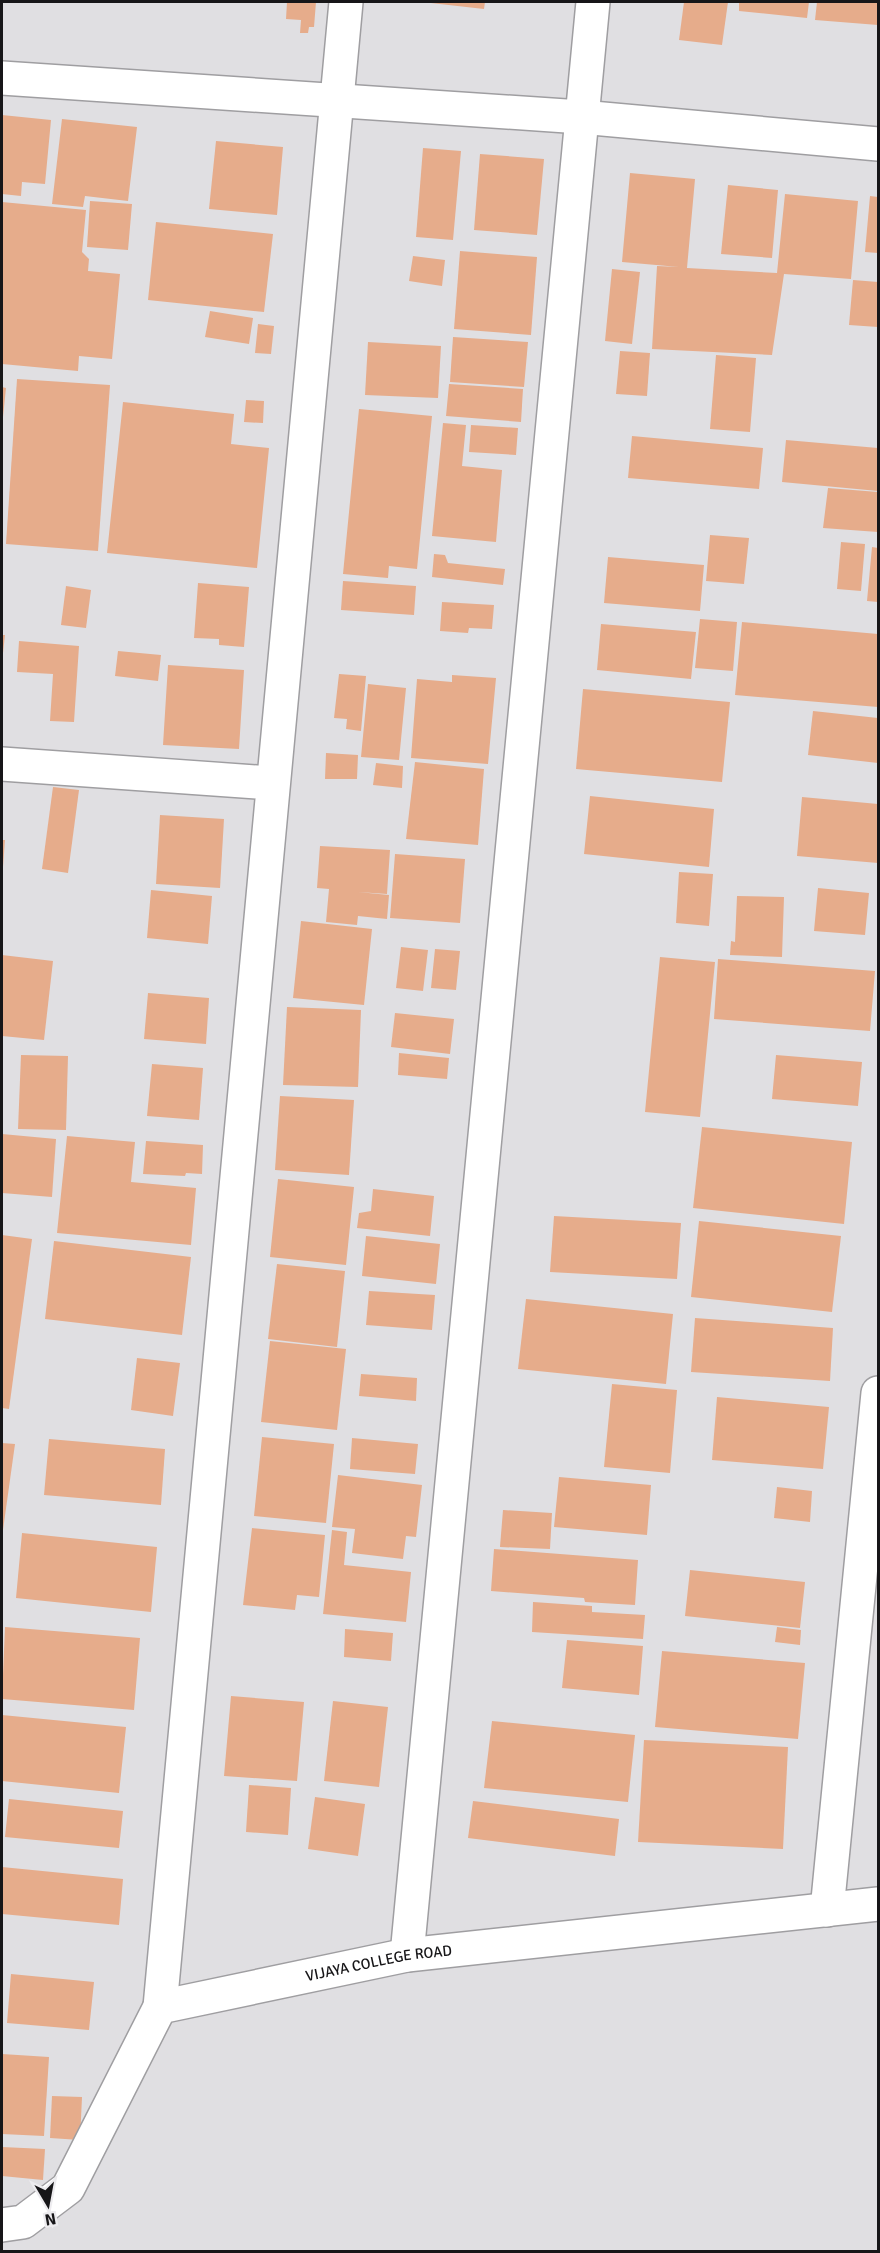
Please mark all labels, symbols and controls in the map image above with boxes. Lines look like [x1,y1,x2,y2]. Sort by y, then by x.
street label: VIJAYA COLLEGE ROAD [304,1941,453,1985]
north arrow [18,2175,78,2235]
text: N [43,2208,58,2230]

